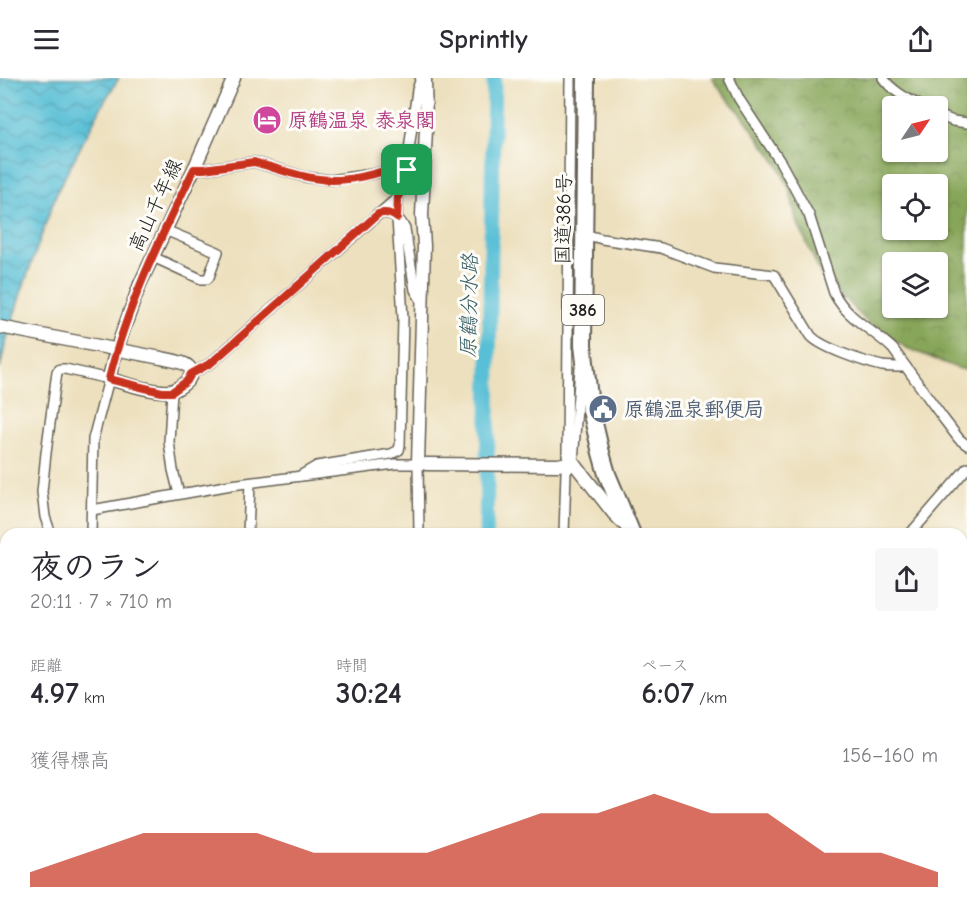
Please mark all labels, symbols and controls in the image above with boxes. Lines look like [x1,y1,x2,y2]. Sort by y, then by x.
icon: menu [30,23,63,56]
icon: share [904,23,937,56]
text: Sprintly [439,24,528,55]
north arrow [882,96,948,162]
map controls [882,96,948,318]
hotel icon: 原鶴温泉 泰泉閣 [251,104,283,136]
place label: 原鶴温泉 泰泉閣 [288,109,435,132]
pin [381,144,432,195]
icon: arrive [390,153,423,186]
street label: 高山千年線 [124,155,187,255]
street label: 国道386号 [551,173,576,265]
button: locate [882,174,948,240]
water label: 原鶴分水路 [456,252,482,359]
button: layers [882,252,948,318]
road number: 386 [562,295,604,325]
public building icon: 原鶴温泉郵便局 [587,393,619,425]
place label: 原鶴温泉郵便局 [624,398,764,421]
text: 夜のラン [30,548,162,586]
button: share [875,548,938,611]
text: 20:11 · 7 × 710 m [30,590,172,613]
text: 距離 [30,657,62,675]
text: 時間 [336,657,368,675]
text: ペース [641,657,688,675]
text: 4.97 [30,676,79,711]
text: 30:24 [336,676,402,711]
text: 6:07 [641,676,694,711]
text: km [79,689,105,707]
text: /km [694,689,727,707]
text: 156–160 m [842,744,938,767]
text: 獲得標高 [30,749,110,772]

